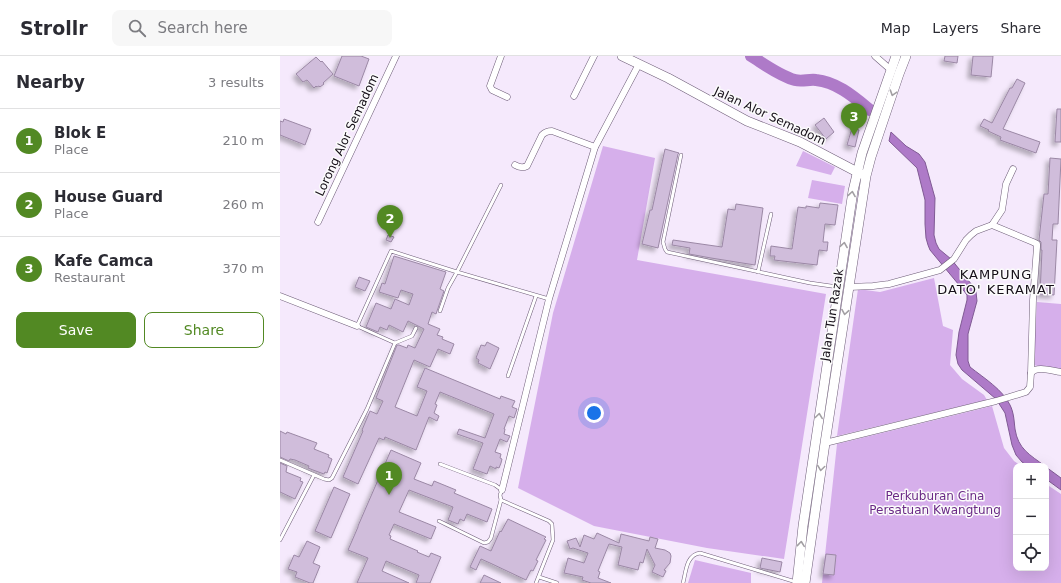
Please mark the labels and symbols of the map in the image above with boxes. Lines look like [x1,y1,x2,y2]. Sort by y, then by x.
street label: Lorong Alor Semadom [313,72,381,198]
street label: Jalan Alor Semadom [711,84,828,148]
one-way arrow [889,89,897,96]
pin: 3 [841,103,867,136]
one-way arrow [848,191,856,197]
pin: 2 [377,205,403,238]
one-way arrow [840,242,848,248]
district label: KAMPUNG DATO' KERAMAT [937,267,1055,297]
street label: Jalan Tun Razak [818,268,846,363]
one-way arrow [841,309,850,315]
your location [584,403,604,423]
one-way arrow [814,412,823,419]
pin: 1 [376,462,402,495]
one-way arrow [817,465,826,471]
park label: Perkuburan Cina Persatuan Kwangtung [869,489,1001,517]
one-way arrow [796,541,805,547]

